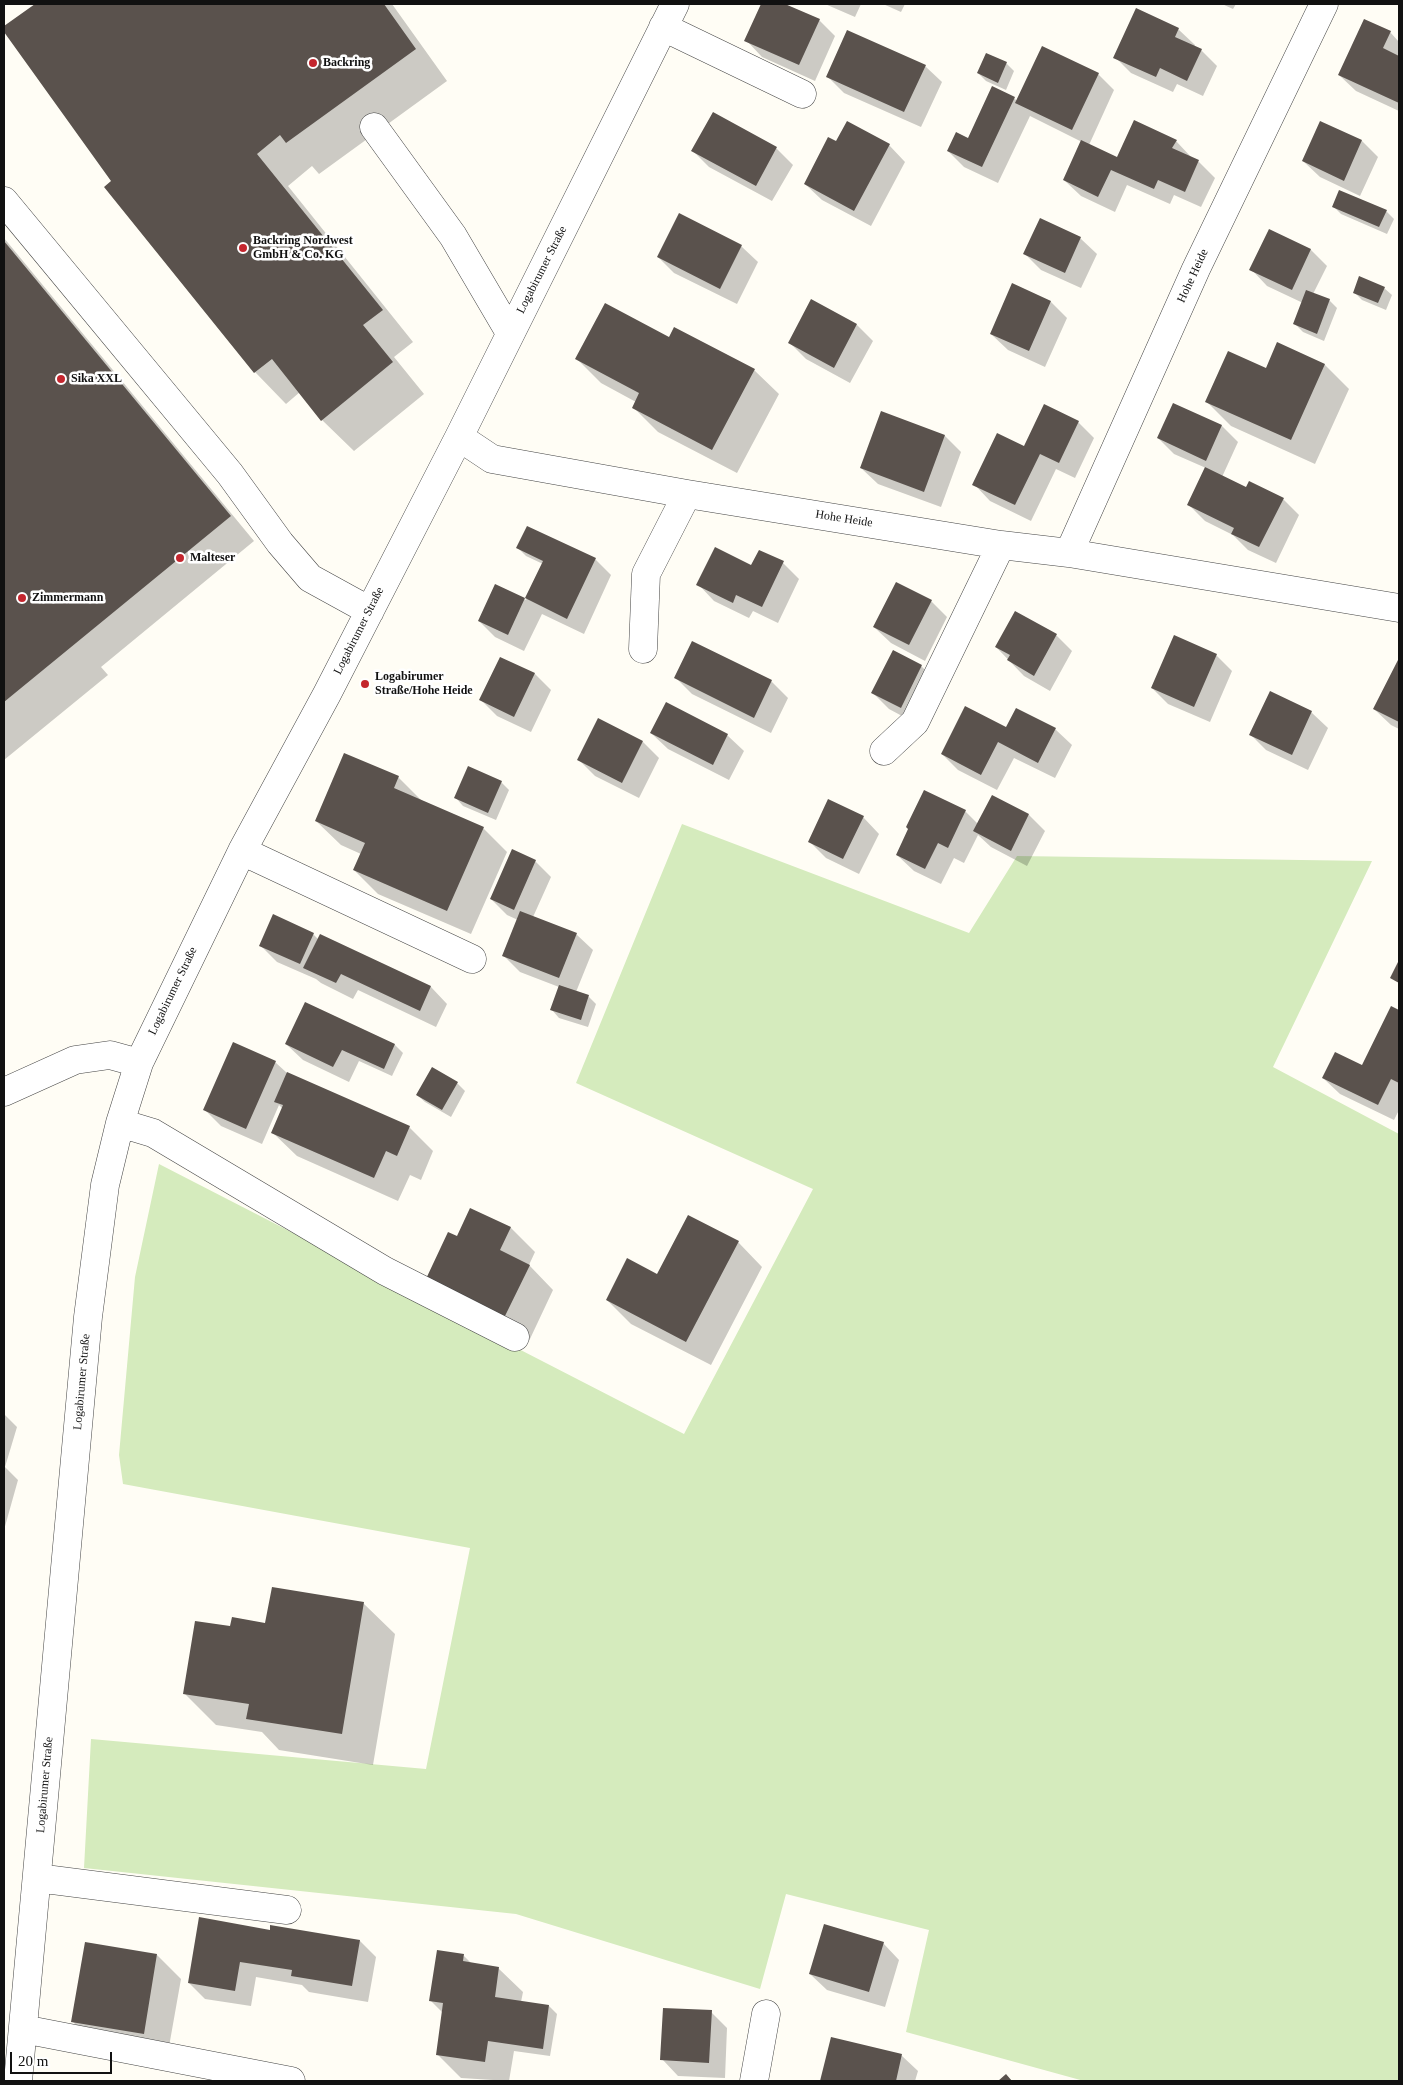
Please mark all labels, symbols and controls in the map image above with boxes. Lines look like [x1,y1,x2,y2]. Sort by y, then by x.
place label: Backring [323,56,370,70]
marker: Backring [307,57,319,69]
street label: Logabirumer Straße [514,224,570,316]
place label: Backring Nordwest GmbH & Co. KG [253,234,353,262]
marker: Backring Nordwest GmbH & Co. KG [237,242,249,254]
street label: Hohe Heide [1174,247,1212,305]
place label: Sika XXL [71,372,122,386]
marker: Sika XXL [55,373,67,385]
street label: Hohe Heide [814,507,874,531]
place label: Malteser [190,551,235,565]
marker: Malteser [174,552,186,564]
street label: Logabirumer Straße [331,585,387,677]
place label: Zimmermann [32,591,103,605]
marker: Zimmermann [16,592,28,604]
place label: Logabirumer Straße/Hohe Heide [375,670,473,698]
marker: Logabirumer Straße/Hohe Heide [359,678,371,690]
street label: Logabirumer Straße [145,945,201,1037]
street label: Logabirumer Straße [71,1333,93,1431]
street label: Logabirumer Straße [34,1736,56,1834]
scale bar [12,2042,115,2074]
text: 20 m [18,2053,48,2069]

